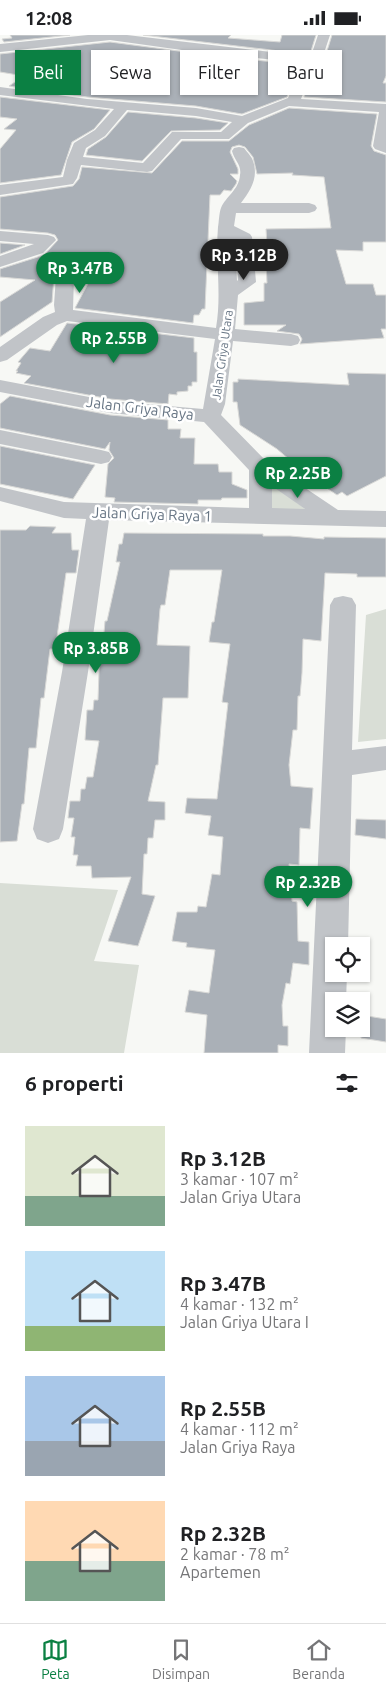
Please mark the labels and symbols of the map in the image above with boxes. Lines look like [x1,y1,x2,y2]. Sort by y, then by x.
pin: Rp 3.12B [192,239,296,281]
pin: Rp 3.47B [28,251,132,294]
street label: Jalan Griya Utara [209,309,235,401]
pin: Rp 2.55B [62,321,166,364]
street label: Jalan Griya Raya [85,393,195,423]
pin: Rp 2.25B [246,457,350,499]
street label: Jalan Griya Raya 1 [92,503,212,525]
pin: Rp 3.85B [44,631,148,674]
pin: Rp 2.32B [256,865,360,908]

